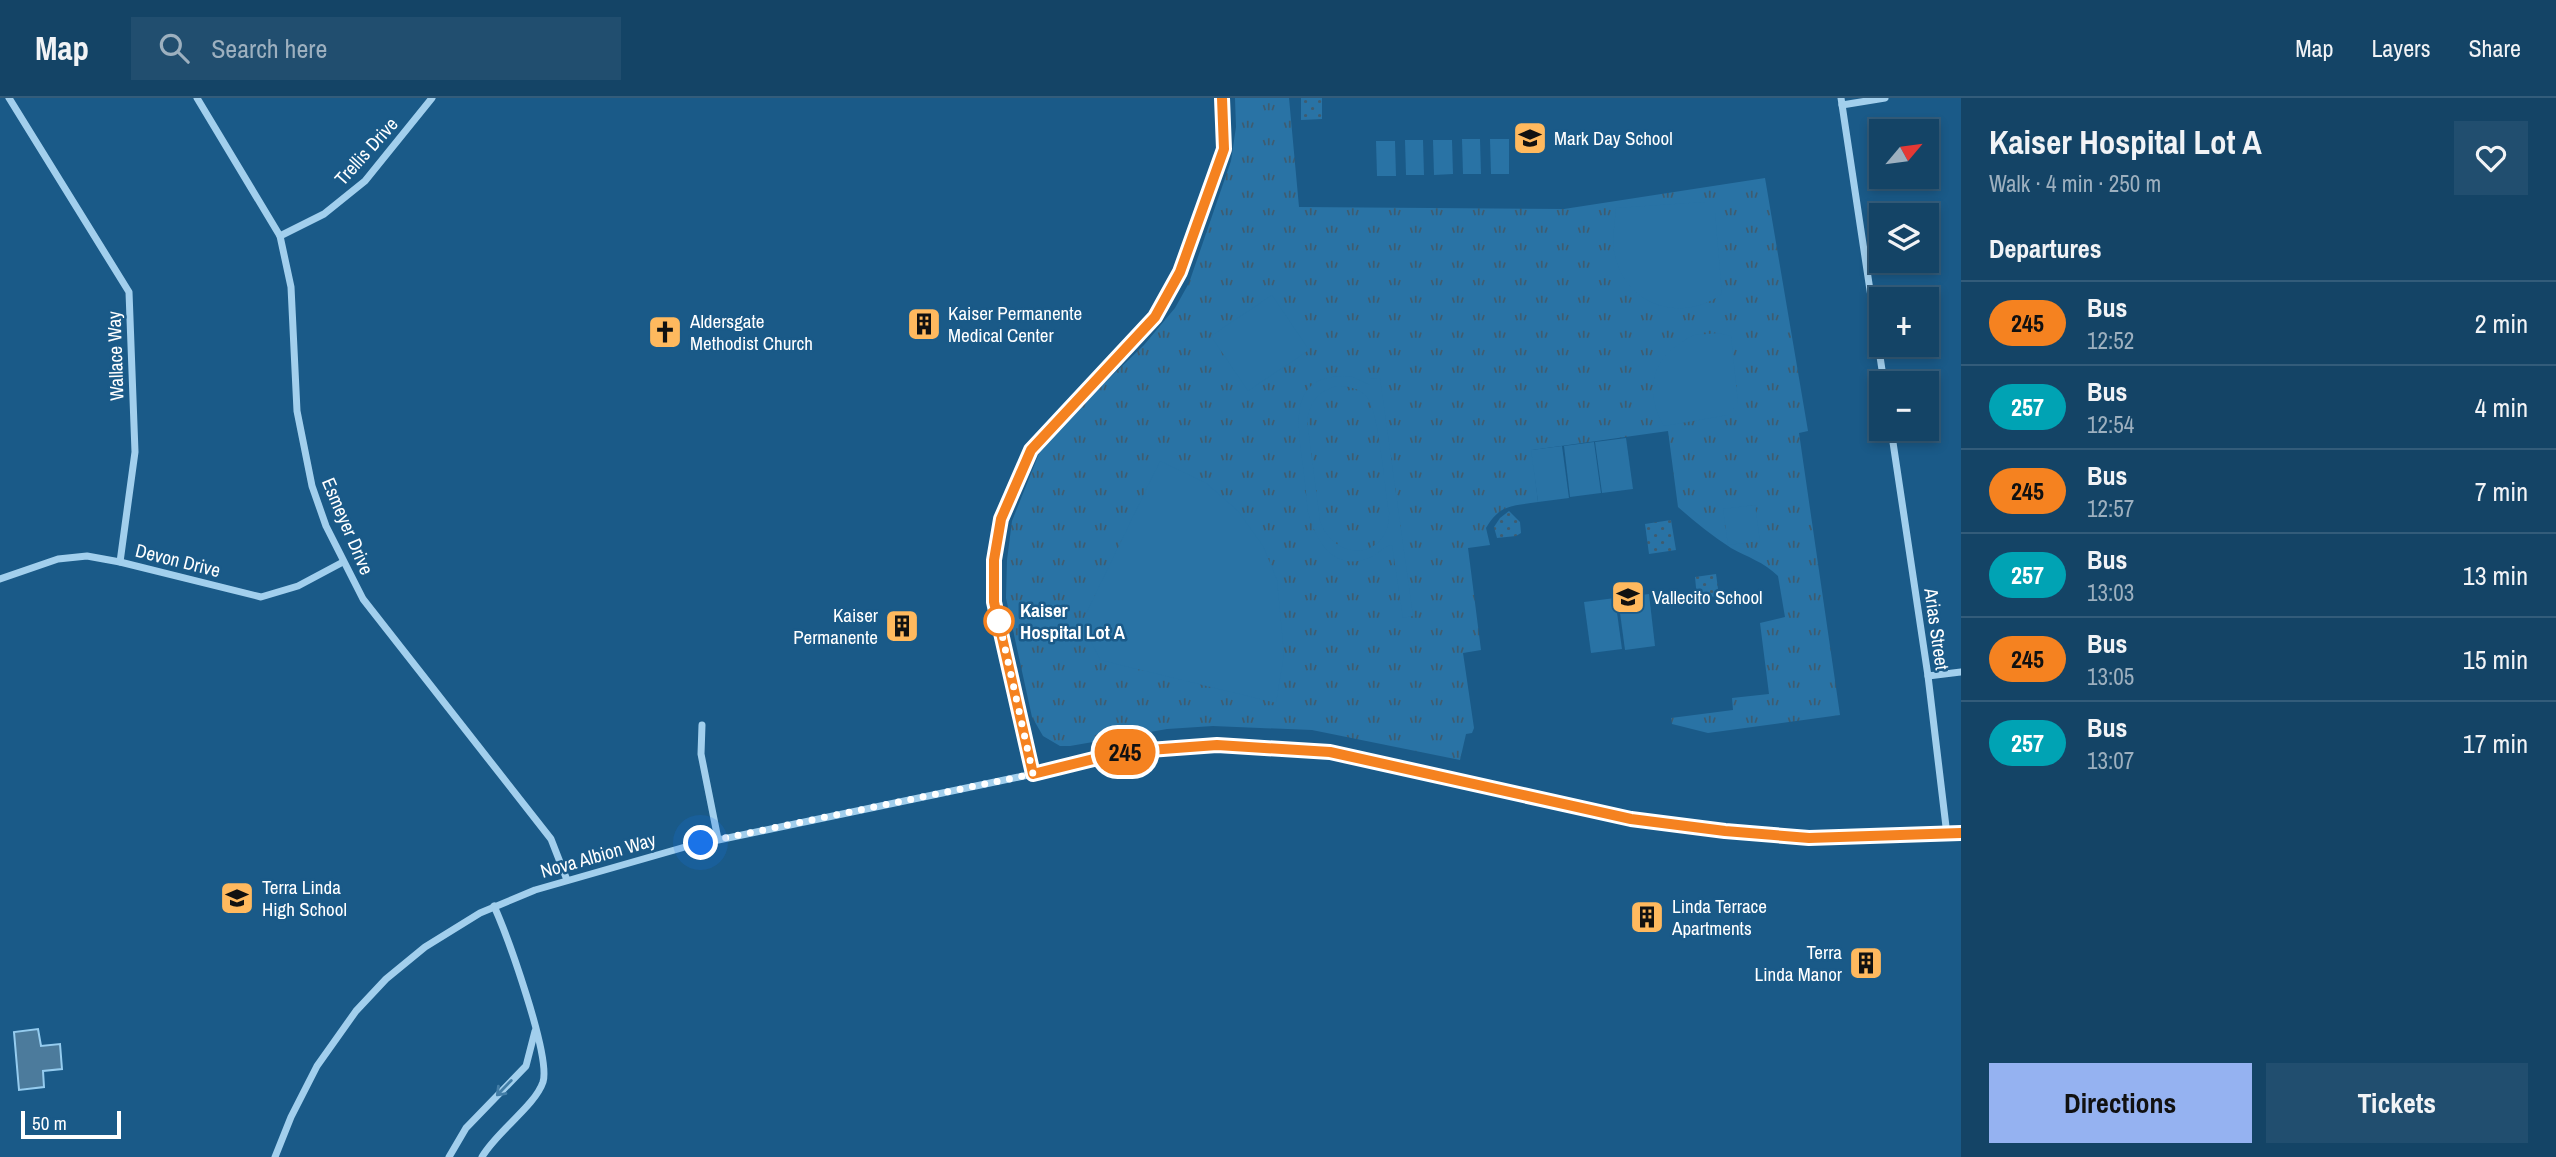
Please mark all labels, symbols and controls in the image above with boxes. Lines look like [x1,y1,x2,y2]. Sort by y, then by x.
search box [131,17,621,80]
text: Map [35,26,89,70]
icon: search [155,29,193,67]
text: Search here [211,31,327,66]
text: Map [2295,32,2333,64]
text: Layers [2371,32,2430,64]
text: Share [2468,32,2521,64]
street label: Trellis Drive [328,111,404,191]
school or university icon: Mark Day School [1511,119,1549,157]
north arrow [1869,119,1939,189]
map controls [1869,119,1939,441]
text: Kaiser Hospital Lot A [1989,120,2262,164]
button: heart [2454,121,2528,195]
place label: Mark Day School [1554,125,1673,151]
text: Walk · 4 min · 250 m [1989,168,2161,199]
button: layers [1869,203,1939,273]
text: Departures [1989,231,2102,266]
button: + [1869,287,1939,357]
text: Bus [2087,290,2127,325]
place label: Kaiser Permanente Medical Center [948,300,1082,348]
building icon: Kaiser Permanente Medical Center [905,305,943,343]
text: 2 min [2475,306,2528,341]
text: 245 [2011,307,2044,339]
place label: Aldersgate Methodist Church [689,308,813,356]
street label: Wallace Way [100,310,130,401]
church icon: Aldersgate Methodist Church [646,313,684,351]
text: 12:52 [2087,325,2134,356]
button: − [1869,371,1939,441]
text: Bus [2087,374,2127,409]
text: 4 min [2475,390,2528,425]
text: 257 [2011,391,2044,423]
text: 12:54 [2087,409,2134,440]
text: Bus [2087,458,2127,493]
street label: Esmeyer Drive [316,474,380,578]
text: 7 min [2475,474,2528,509]
text: 245 [2011,475,2044,507]
text: 12:57 [2087,493,2134,524]
street label: Devon Drive [133,537,223,583]
text: Bus [2087,542,2127,577]
text: 13 min [2463,558,2528,593]
text: 257 [2011,559,2044,591]
text: 13:03 [2087,577,2134,608]
school or university icon: Vallecito School [1609,578,1647,616]
place label: Vallecito School [1652,584,1763,610]
street label: Arias Street [1918,585,1956,672]
place label: Kaiser Hospital Lot A [1020,597,1126,645]
place label: Kaiser Permanente [793,602,879,650]
marker: Kaiser Hospital Lot A [984,606,1014,636]
building icon: Kaiser Permanente [883,607,921,645]
text: Bus [2087,626,2127,661]
text: 15 min [2463,642,2528,677]
text: 245 [2011,643,2044,675]
text: 13:05 [2087,661,2134,692]
text: Bus [2087,710,2127,745]
text: 17 min [2463,726,2528,761]
text: 257 [2011,727,2044,759]
line badge: 245 [1085,729,1165,775]
text: 245 [1109,736,1141,768]
text: 13:07 [2087,745,2134,776]
your location [683,825,718,860]
street label: Nova Albion Way [537,826,659,884]
place label: Terra Linda High School [262,874,347,922]
school or university icon: Terra Linda High School [218,879,256,917]
place label: Linda Terrace Apartments [1671,893,1767,941]
building icon: Linda Terrace Apartments [1628,898,1666,936]
place label: Terra Linda Manor [1755,939,1843,987]
building icon: Terra Linda Manor [1847,944,1885,982]
button: Directions [1989,1063,2252,1143]
button: Tickets [2266,1063,2528,1143]
one-way arrow [496,1080,513,1097]
scale bar [21,1108,121,1140]
text: 50 m [32,1110,67,1136]

